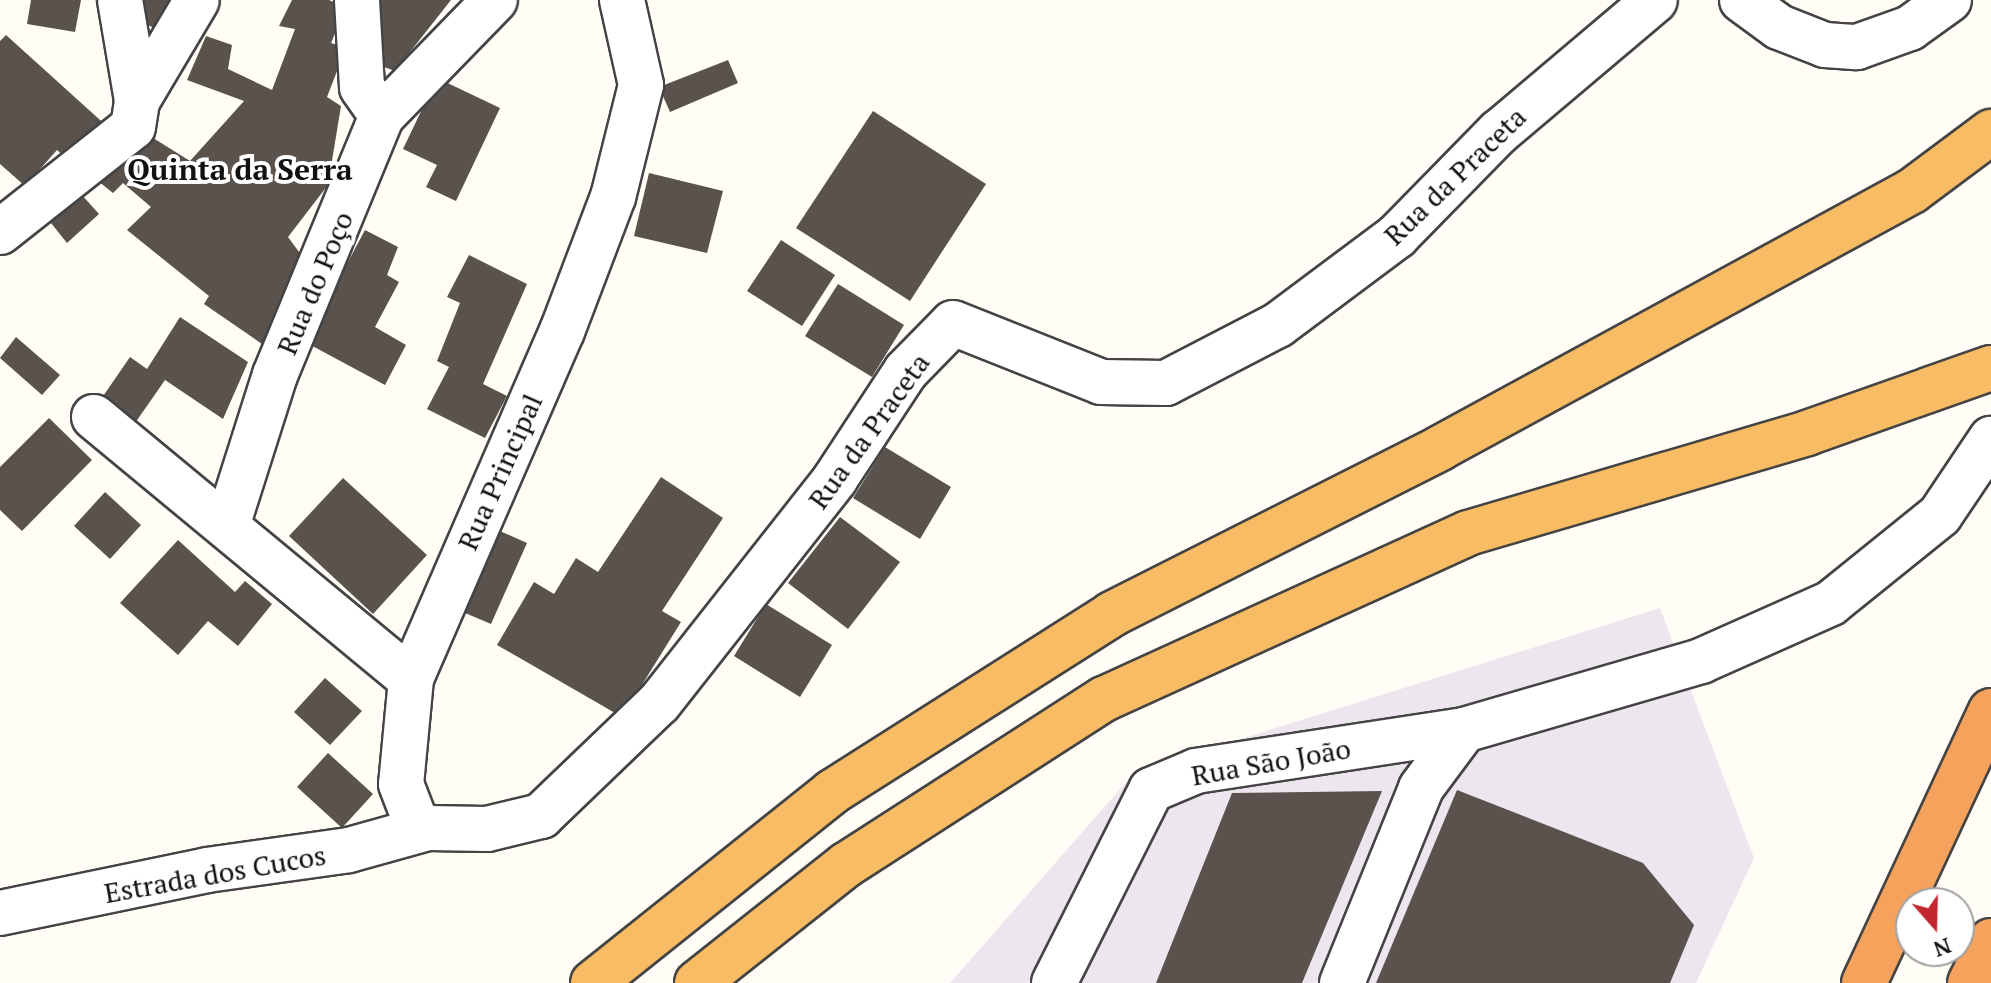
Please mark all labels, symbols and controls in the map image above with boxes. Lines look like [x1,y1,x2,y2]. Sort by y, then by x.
street label: Rua da Praceta [1377,100,1533,252]
district label: Quinta da Serra [127,151,353,187]
street label: Rua do Poço [270,206,360,360]
street label: Rua da Praceta [801,347,937,515]
street label: Rua Principal [451,389,549,555]
street label: Rua São João [1189,731,1353,793]
street label: Estrada dos Cucos [102,838,328,910]
north arrow [1895,887,1975,967]
text: N [1930,932,1955,965]

